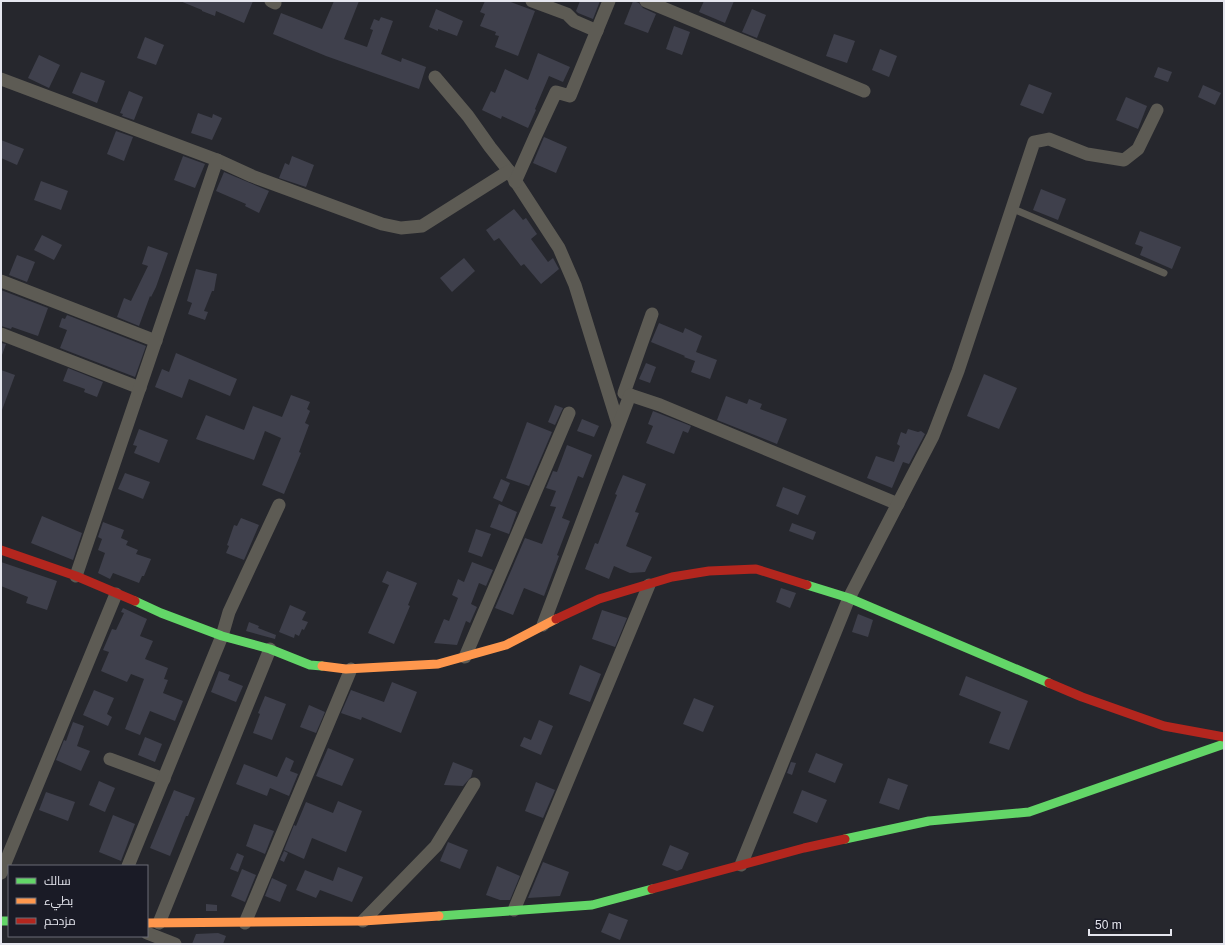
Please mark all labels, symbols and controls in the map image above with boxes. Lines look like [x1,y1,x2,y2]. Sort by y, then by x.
legend [8,865,148,937]
text: سالك [44,874,71,888]
text: بطيء [44,894,73,911]
scale bar [1089,911,1171,937]
text: مزدحم [44,914,76,929]
text: 50 m [1095,918,1122,932]

